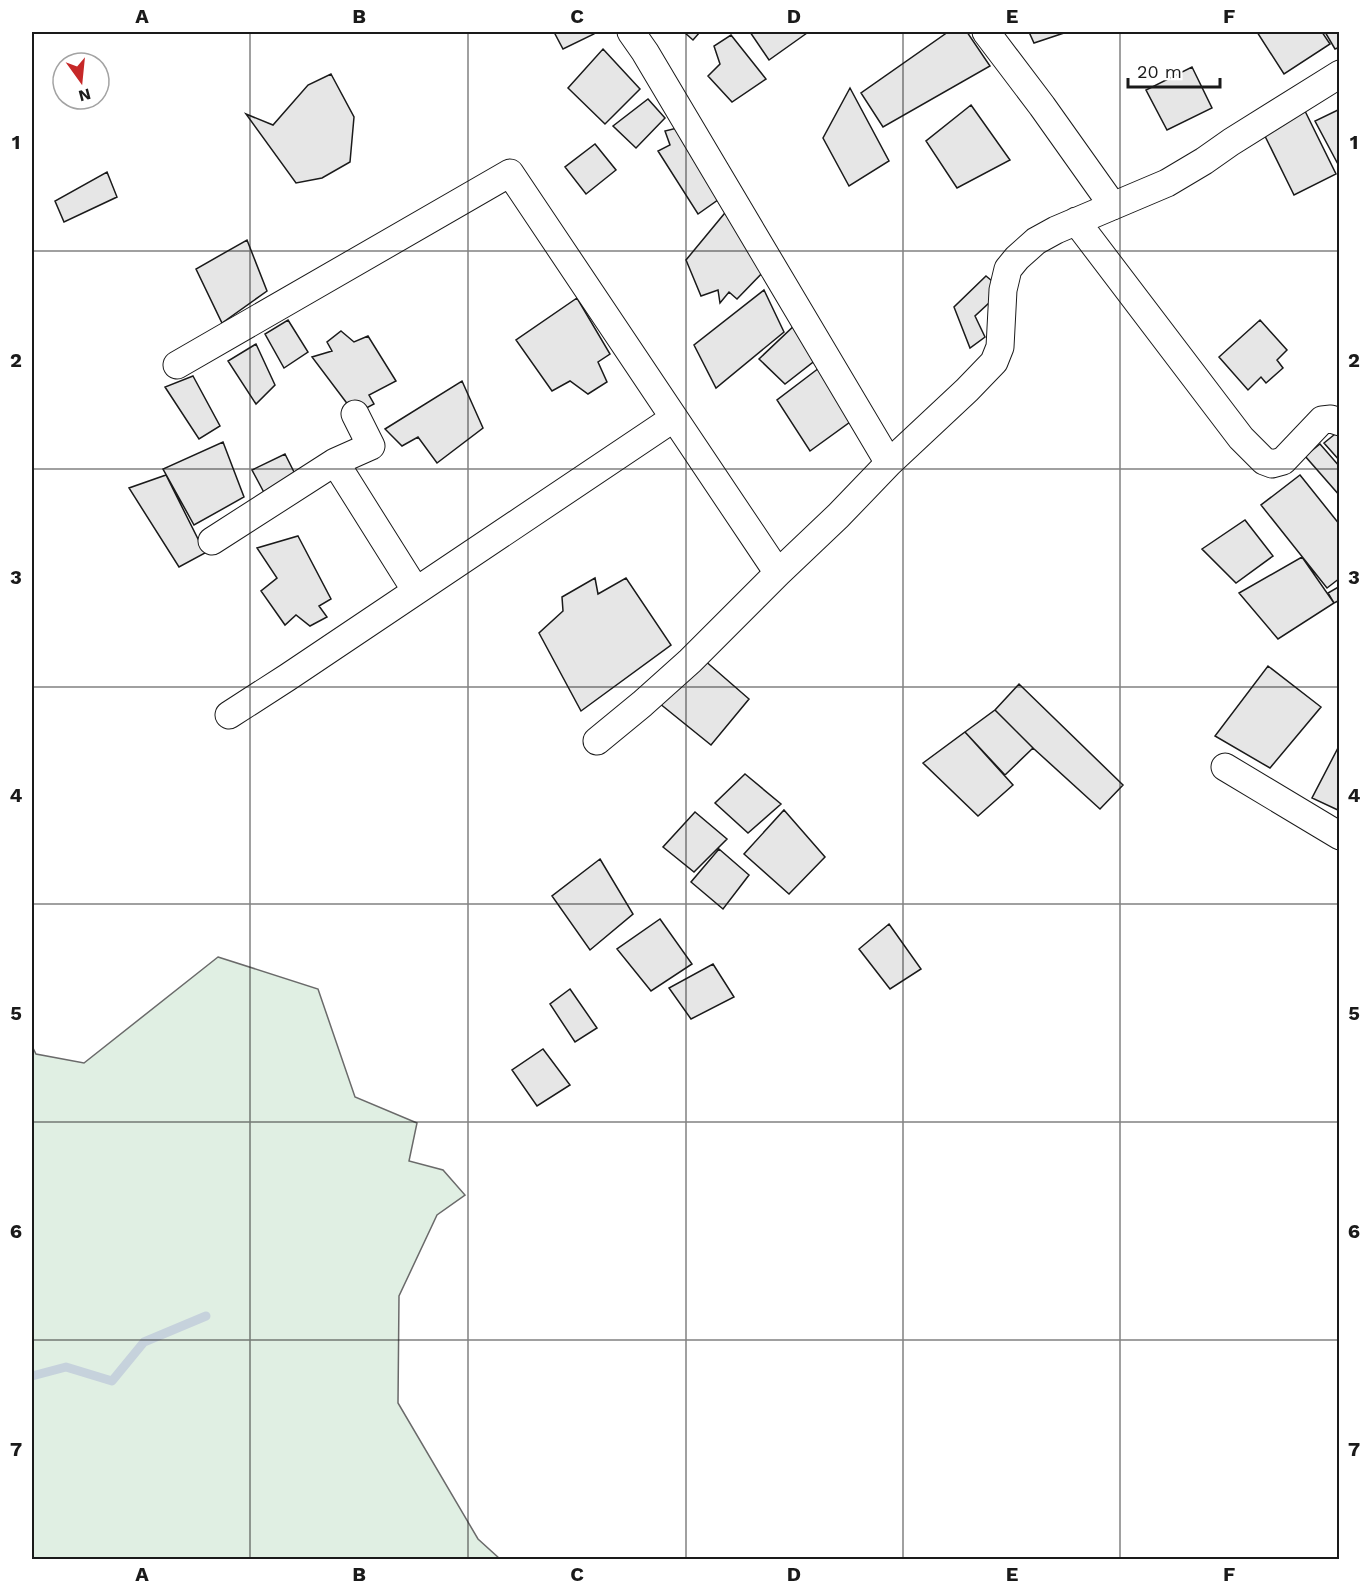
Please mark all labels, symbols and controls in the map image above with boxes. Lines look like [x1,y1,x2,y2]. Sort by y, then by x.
text: A [135,4,149,28]
text: B [352,4,366,28]
text: C [570,4,584,28]
text: D [787,4,801,28]
text: E [1006,4,1018,28]
text: F [1223,4,1235,28]
north arrow [51,51,111,111]
scale bar [1128,51,1220,89]
text: 20 m [1137,61,1182,82]
text: N [77,84,93,106]
text: 1 [12,130,20,154]
text: 1 [1350,130,1358,154]
text: 2 [10,348,22,372]
text: 2 [1348,348,1360,372]
text: 3 [10,565,22,589]
text: 3 [1348,565,1360,589]
text: 4 [10,783,23,807]
text: 4 [1348,783,1361,807]
text: 5 [10,1001,22,1025]
text: 5 [1348,1001,1360,1025]
text: 6 [10,1219,22,1243]
text: 6 [1348,1219,1360,1243]
text: 7 [10,1437,22,1461]
text: 7 [1348,1437,1360,1461]
text: A [135,1562,149,1586]
text: B [352,1562,366,1586]
text: C [570,1562,584,1586]
text: D [787,1562,801,1586]
text: E [1006,1562,1018,1586]
text: F [1223,1562,1235,1586]

